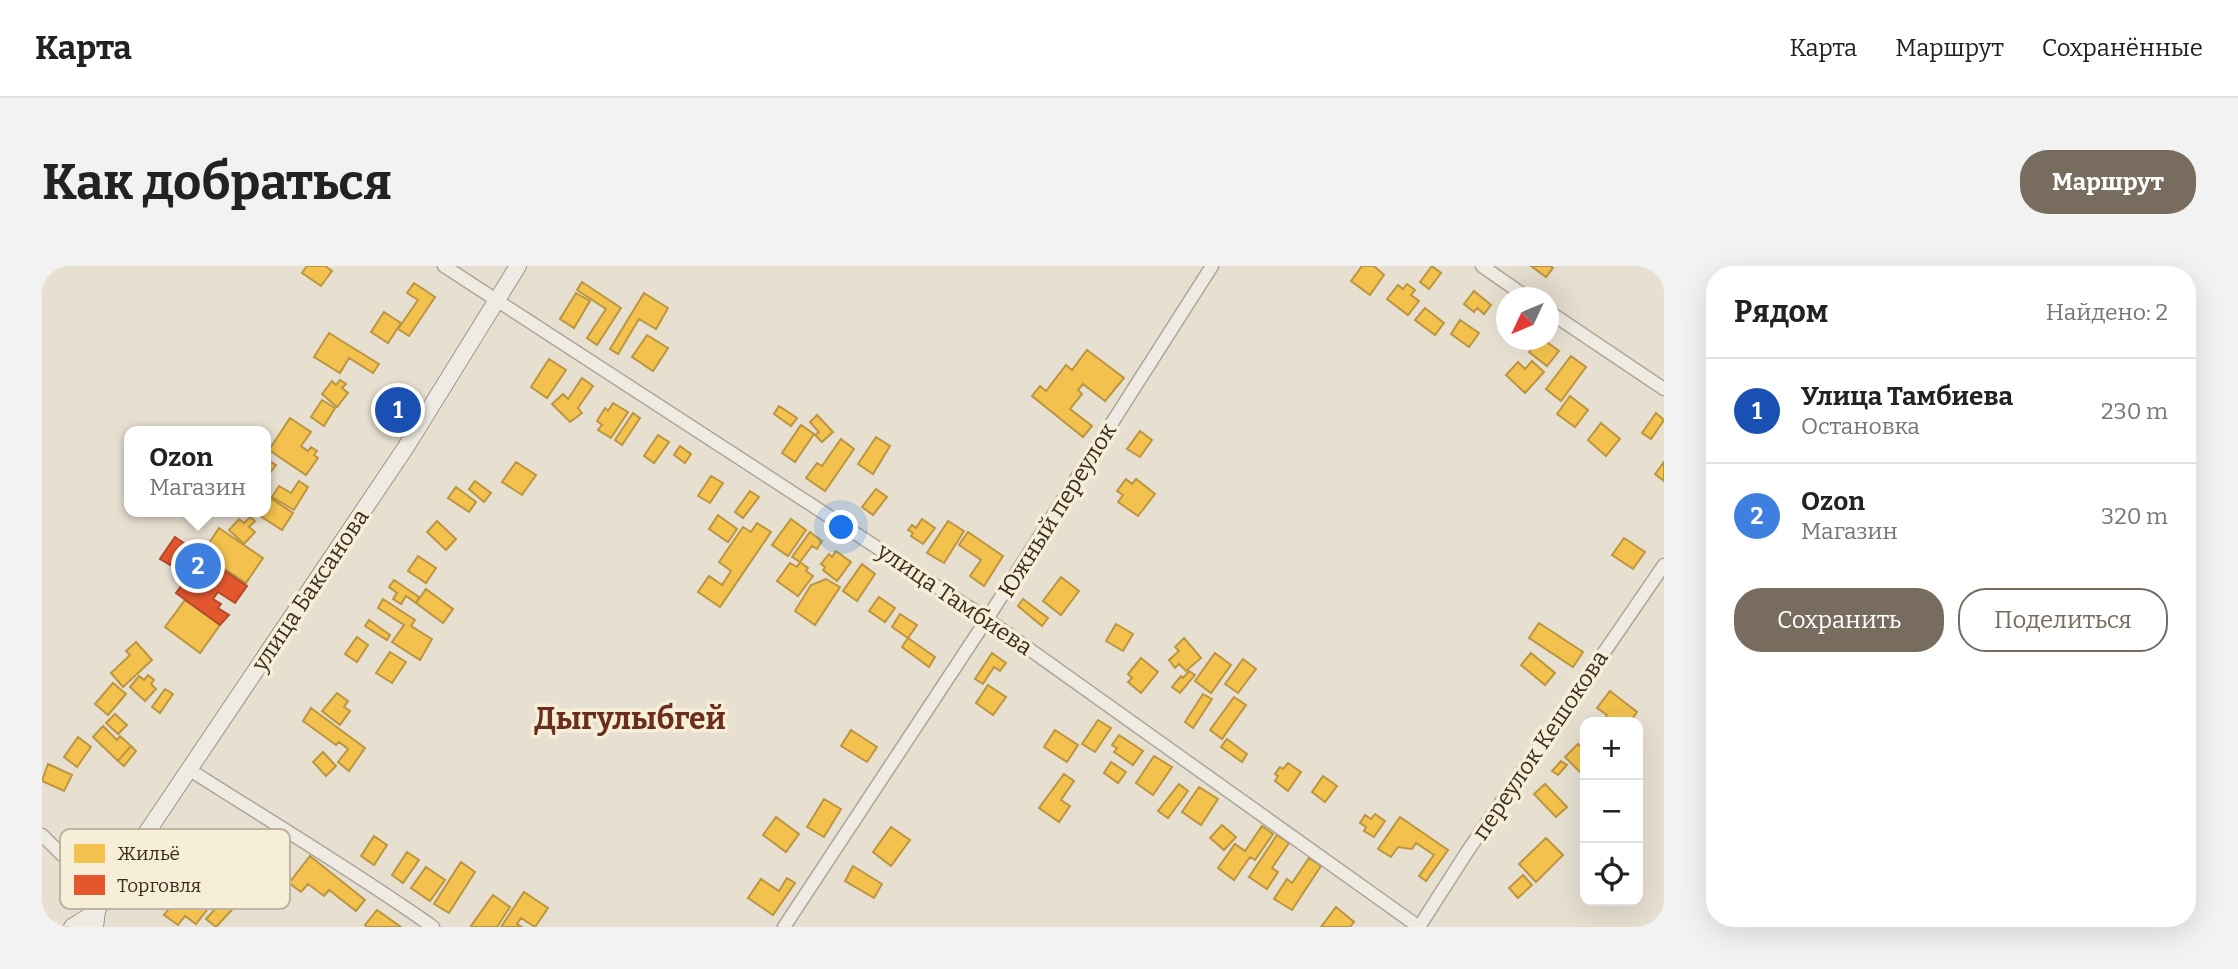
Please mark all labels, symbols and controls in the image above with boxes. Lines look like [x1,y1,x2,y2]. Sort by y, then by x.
text: Карта [35,28,132,68]
text: Карта [1789,34,1857,62]
text: Маршрут [1895,34,2004,62]
text: Сохранённые [2042,34,2203,62]
button: Маршрут [2020,150,2196,214]
text: Как добраться [42,153,392,212]
north arrow [1496,287,1559,350]
text: Рядом [1734,294,1828,330]
text: Найдено: 2 [2046,298,2168,326]
text: Улица Тамбиева [1801,381,2013,412]
pin: 1 [375,384,421,436]
text: 1 [1752,397,1762,425]
text: 230 m [2101,397,2168,425]
text: Остановка [1801,412,1920,440]
street label: Южный переулок [992,417,1122,602]
popup [124,426,271,517]
text: Ozon [149,442,213,473]
text: Магазин [149,473,246,501]
text: Ozon [1801,486,1865,517]
text: 2 [1751,502,1763,530]
text: 320 m [2101,502,2168,530]
street label: улица Баксанова [245,503,375,677]
your location [824,510,858,544]
text: Магазин [1801,517,1898,545]
street label: улица Тамбиева [871,536,1038,662]
pin: 2 [175,540,221,592]
button: Сохранить [1734,588,1944,652]
button: Поделиться [1958,588,2168,652]
street label: переулок Кешокова [1466,645,1614,845]
district label: Дыгулыбгей [534,701,726,737]
map controls [1580,717,1643,906]
button: + [1580,717,1643,780]
button: − [1580,780,1643,843]
legend [60,829,290,909]
text: Жильё [117,842,180,865]
button: locate [1580,843,1643,906]
text: Торговля [117,874,201,897]

